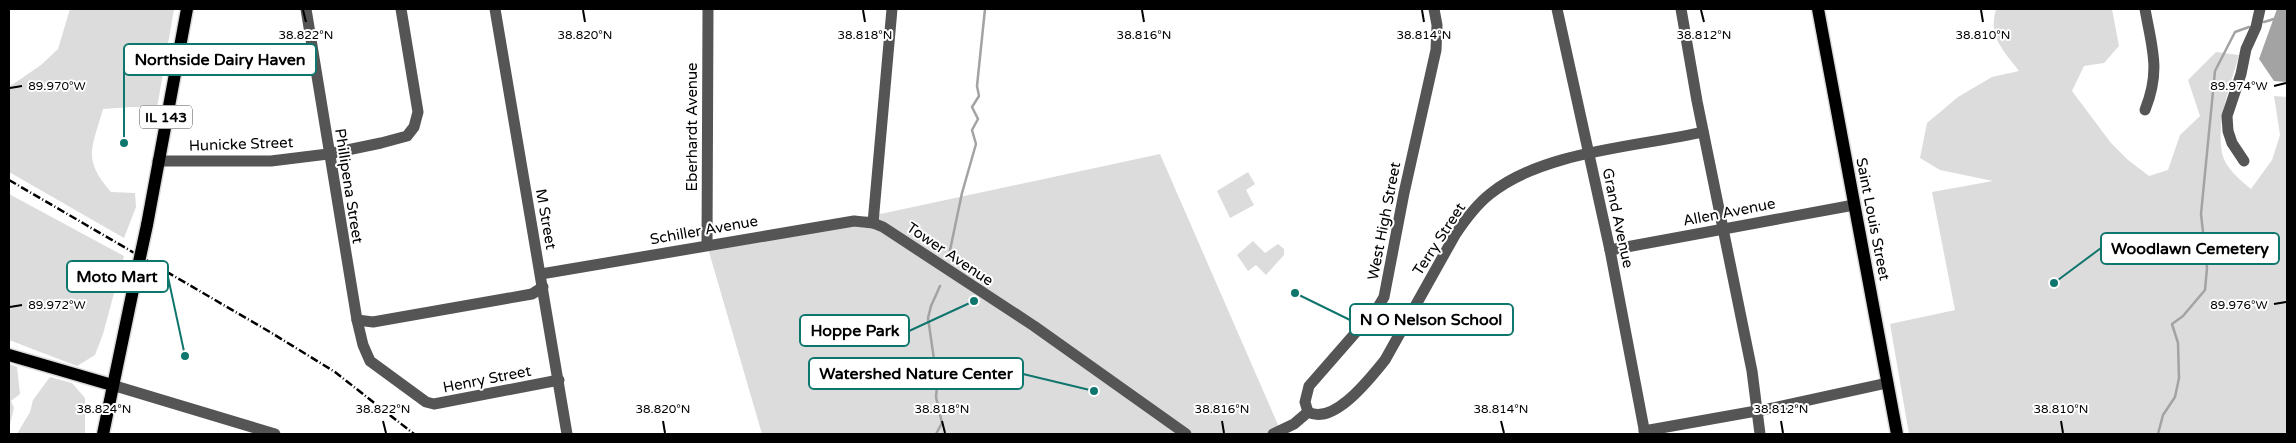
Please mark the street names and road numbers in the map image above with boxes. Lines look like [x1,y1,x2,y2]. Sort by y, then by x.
street label: Eberhardt Avenue [683,62,701,192]
road number: IL 143 [140,105,192,128]
street label: Phillipena Street [331,127,367,245]
street label: Hunicke Street [188,133,294,155]
street label: Saint Louis Street [1852,156,1894,282]
street label: West High Street [1364,160,1404,282]
street label: Grand Avenue [1599,166,1637,270]
street label: M Street [532,187,560,251]
street label: Allen Avenue [1681,194,1777,230]
street label: Terry Street [1409,199,1469,279]
street label: Schiller Avenue [649,212,759,248]
street label: Tower Avenue [903,218,997,290]
street label: Henry Street [441,362,533,396]

